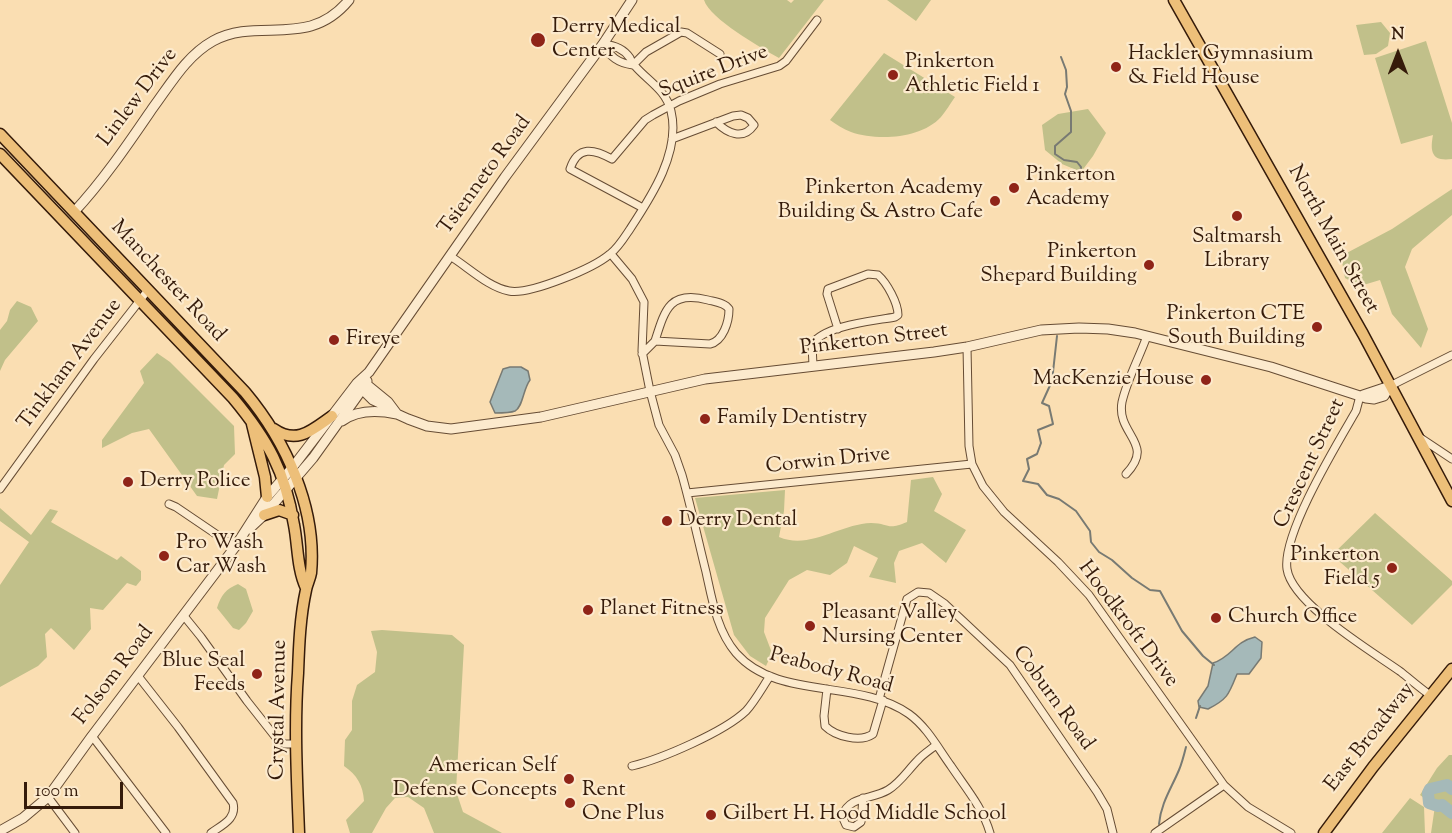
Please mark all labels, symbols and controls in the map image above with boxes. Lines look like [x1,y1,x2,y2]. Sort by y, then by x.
place label: Derry Medical Center [552,15,681,65]
north arrow [1368,24,1428,84]
text: N [1392,24,1404,47]
marker: Derry Medical Center [529,31,547,49]
street label: Squire Drive [656,41,772,105]
place label: Hackler Gymnasium & Field House [1128,42,1313,92]
street label: Linlew Drive [94,44,184,152]
place label: Pinkerton Athletic Field 1 [905,50,1040,100]
marker: Hackler Gymnasium & Field House [1109,60,1123,74]
marker: Pinkerton Athletic Field 1 [886,68,900,82]
street label: Tsienneto Road [434,111,538,241]
street label: North Main Street [1281,161,1383,319]
place label: Pinkerton Academy [1026,163,1116,213]
place label: Pinkerton Academy Building & Astro Cafe [778,176,983,226]
marker: Pinkerton Academy [1007,181,1021,195]
marker: Pinkerton Academy Building & Astro Cafe [988,194,1002,208]
marker: Saltmarsh Library [1230,209,1244,223]
street label: Manchester Road [104,216,230,348]
place label: Saltmarsh Library [1192,225,1282,275]
place label: Pinkerton Shepard Building [980,240,1137,290]
marker: Pinkerton Shepard Building [1142,258,1156,272]
street label: Tinkham Avenue [14,294,128,436]
place label: Pinkerton CTE South Building [1166,302,1305,352]
street label: Pinkerton Street [799,319,949,363]
marker: Pinkerton CTE South Building [1310,320,1324,334]
place label: Fireye [346,327,400,353]
marker: Fireye [327,333,341,347]
place label: MacKenzie House [1033,367,1194,393]
marker: MacKenzie House [1199,373,1213,387]
street label: Crescent Street [1270,395,1352,533]
place label: Family Dentistry [717,406,867,432]
marker: Family Dentistry [698,412,712,426]
street label: Corwin Drive [765,443,891,481]
place label: Derry Police [140,469,250,495]
marker: Derry Police [121,475,135,489]
place label: Derry Dental [679,508,797,534]
marker: Derry Dental [660,514,674,528]
place label: Pro Wash Car Wash [176,531,267,581]
place label: Pinkerton Field 5 [1290,543,1380,593]
marker: Pro Wash Car Wash [157,549,171,563]
street label: Hoodkroft Drive [1071,557,1183,693]
marker: Pinkerton Field 5 [1385,561,1399,575]
place label: Planet Fitness [600,597,724,623]
place label: Pleasant Valley Nursing Center [822,601,963,651]
marker: Planet Fitness [581,603,595,617]
place label: Church Office [1228,605,1357,631]
marker: Church Office [1209,611,1223,625]
marker: Pleasant Valley Nursing Center [803,619,817,633]
street label: Folsom Road [70,622,160,730]
street label: Crystal Avenue [266,640,294,780]
street label: Coburn Road [1006,642,1098,756]
street label: Peabody Road [766,643,896,701]
place label: Blue Seal Feeds [162,649,245,699]
marker: Blue Seal Feeds [250,667,264,681]
street label: East Broadway [1321,678,1421,798]
place label: American Self Defense Concepts [393,754,557,804]
scale bar [27,770,126,808]
marker: American Self Defense Concepts [562,772,576,786]
place label: Rent One Plus [582,778,664,828]
text: 100 m [35,779,79,805]
marker: Rent One Plus [563,796,577,810]
place label: Gilbert H. Hood Middle School [723,802,1007,828]
marker: Gilbert H. Hood Middle School [704,808,718,822]

